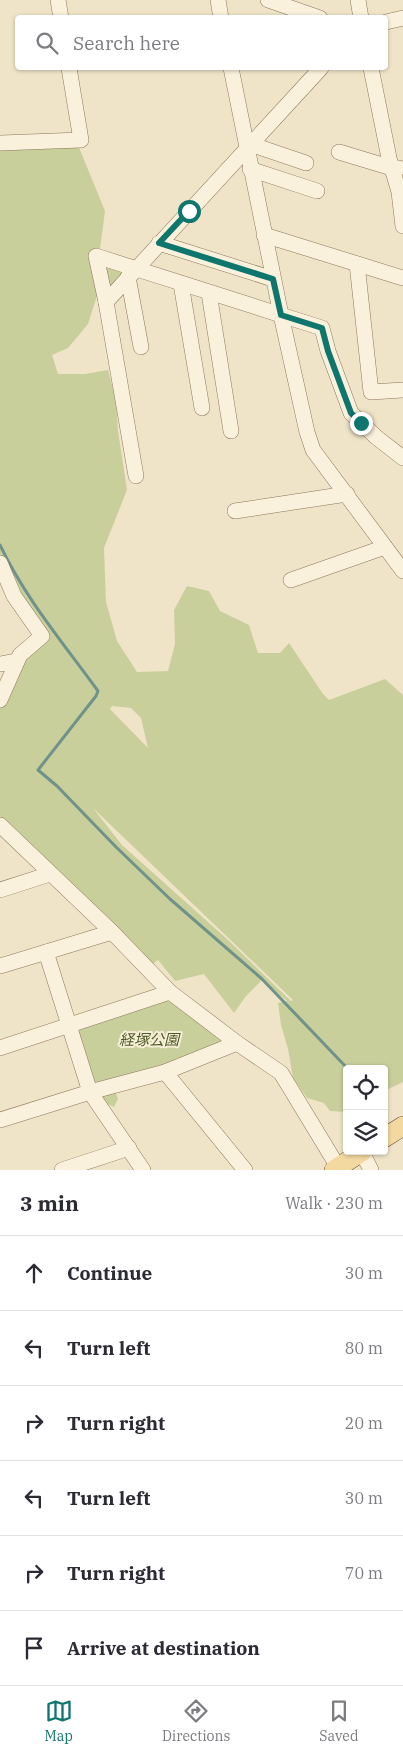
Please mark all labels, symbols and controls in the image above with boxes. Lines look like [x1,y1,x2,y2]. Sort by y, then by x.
search box [15,15,388,70]
icon: search [33,29,61,57]
text: Search here [73,31,180,55]
route start [178,200,201,223]
route end [350,412,373,435]
park label: 経塚公園 [119,1030,181,1049]
map controls [343,1065,388,1155]
button: locate [343,1065,388,1110]
button: layers [343,1110,388,1155]
text: 3 min [20,1189,79,1217]
text: Walk · 230 m [285,1193,383,1213]
icon: ahead [20,1259,48,1287]
text: Continue [67,1261,152,1285]
text: 30 m [345,1263,383,1283]
icon: left [20,1334,48,1362]
text: Turn left [67,1336,150,1360]
text: 80 m [345,1338,383,1358]
icon: right [20,1409,48,1437]
text: Turn right [67,1411,165,1435]
text: 20 m [345,1413,383,1433]
icon: left [20,1484,48,1512]
text: Turn left [67,1486,150,1510]
text: 30 m [345,1488,383,1508]
icon: right [20,1559,48,1587]
text: Turn right [67,1561,165,1585]
text: 70 m [345,1563,383,1583]
icon: arrive [20,1634,48,1662]
text: Arrive at destination [67,1636,260,1660]
tab: Map [45,1697,73,1745]
tab: Directions [162,1697,230,1745]
tab: Saved [319,1697,358,1745]

